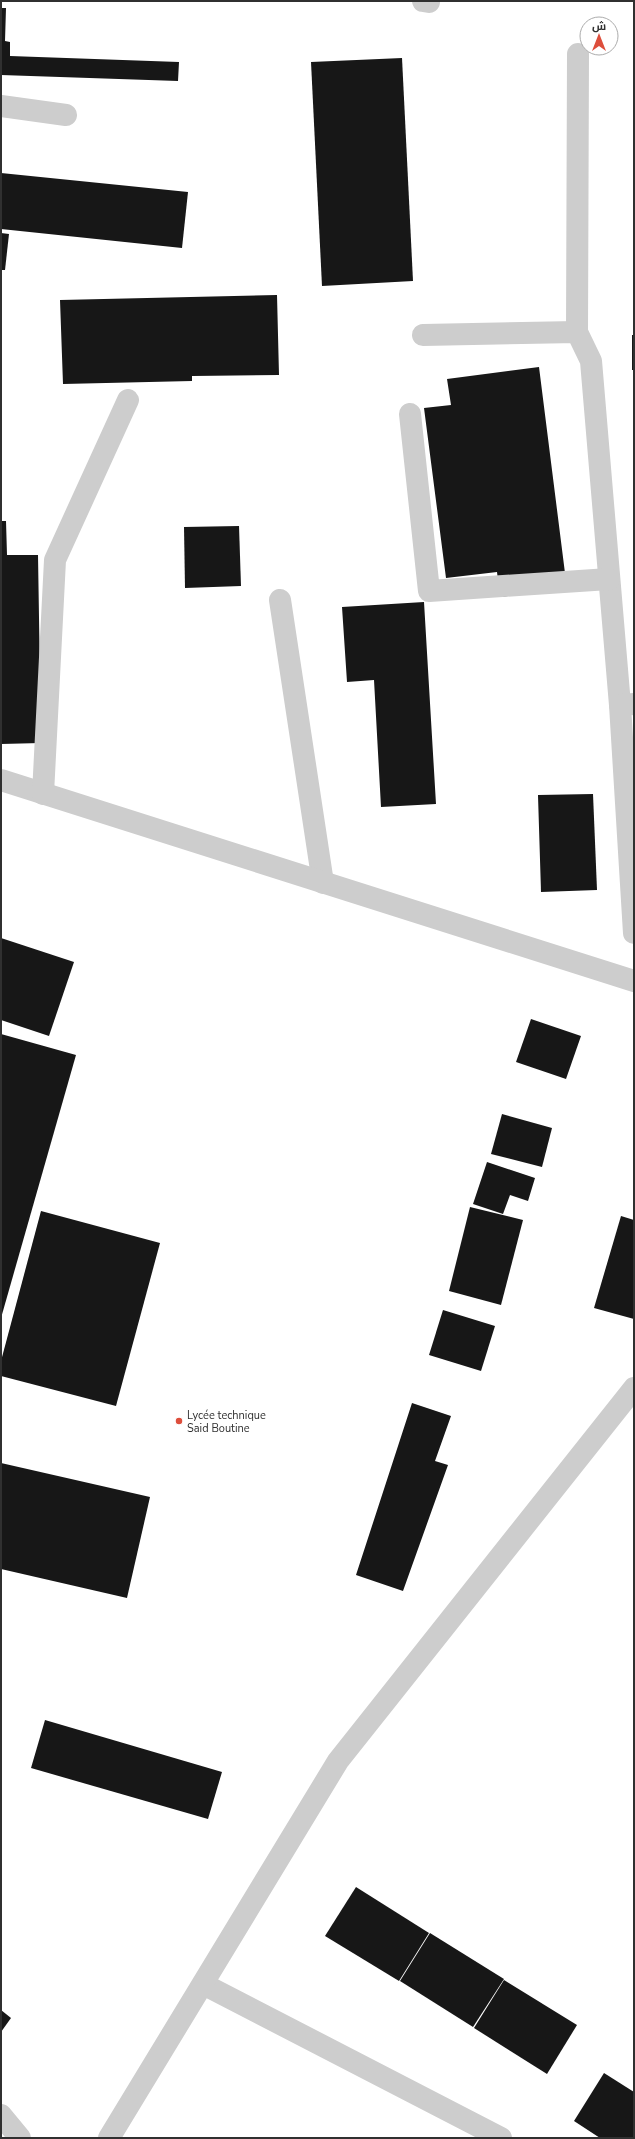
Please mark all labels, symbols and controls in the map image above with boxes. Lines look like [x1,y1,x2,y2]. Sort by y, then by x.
north arrow [579,16,619,56]
text: ش [592,19,606,34]
place label: Lycée technique Said Boutine [187,1408,266,1436]
marker: Lycée technique Said Boutine [174,1416,184,1426]

